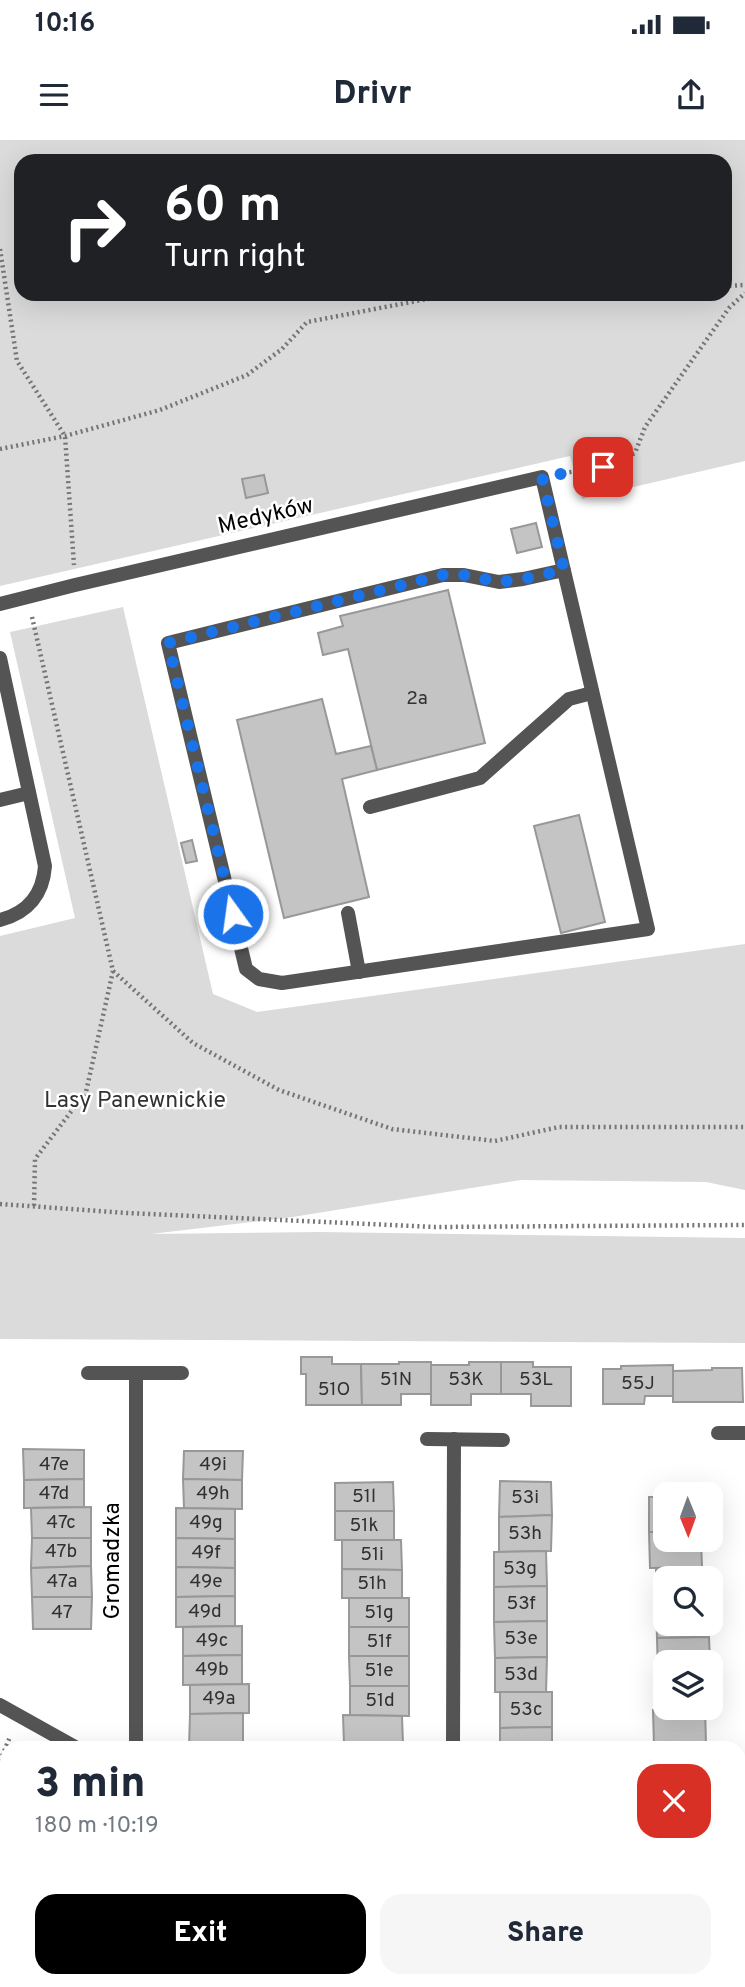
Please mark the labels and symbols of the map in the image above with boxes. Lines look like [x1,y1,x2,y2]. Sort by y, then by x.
pin [573,437,633,497]
street label: Medyków [215,492,317,542]
house number: 2a [406,687,428,711]
position arrow [196,877,270,951]
park label: Lasy Panewnickie [44,1087,226,1116]
house number: 51N [380,1368,412,1392]
house number: 53K [448,1368,484,1392]
house number: 53L [519,1368,553,1392]
house number: 55J [621,1372,655,1396]
house number: 51O [318,1378,350,1402]
house number: 47e [39,1453,69,1477]
house number: 49i [199,1453,227,1477]
house number: 47d [39,1482,69,1506]
house number: 49h [196,1482,230,1506]
north arrow [653,1482,723,1552]
house number: 51l [352,1485,376,1509]
house number: 53i [511,1486,539,1510]
street label: Gromadzka [99,1502,128,1620]
house number: 47c [46,1511,76,1535]
house number: 49g [189,1511,223,1535]
house number: 51k [350,1514,378,1538]
house number: 53h [508,1522,542,1546]
house number: 47b [45,1540,77,1564]
house number: 49f [191,1541,221,1565]
house number: 51i [360,1543,384,1567]
house number: 53g [503,1557,537,1581]
house number: 47a [47,1570,77,1594]
house number: 49e [189,1570,223,1594]
house number: 51h [357,1572,387,1596]
house number: 53f [506,1592,536,1616]
house number: 49d [188,1600,222,1624]
house number: 47 [51,1601,73,1625]
house number: 51g [364,1601,394,1625]
house number: 53e [504,1627,538,1651]
house number: 49c [196,1629,228,1653]
house number: 51f [366,1630,392,1654]
house number: 49b [195,1658,229,1682]
house number: 51e [364,1659,394,1683]
house number: 53d [504,1663,538,1687]
house number: 49a [203,1687,235,1711]
house number: 51d [365,1689,395,1713]
house number: 53c [510,1698,542,1722]

